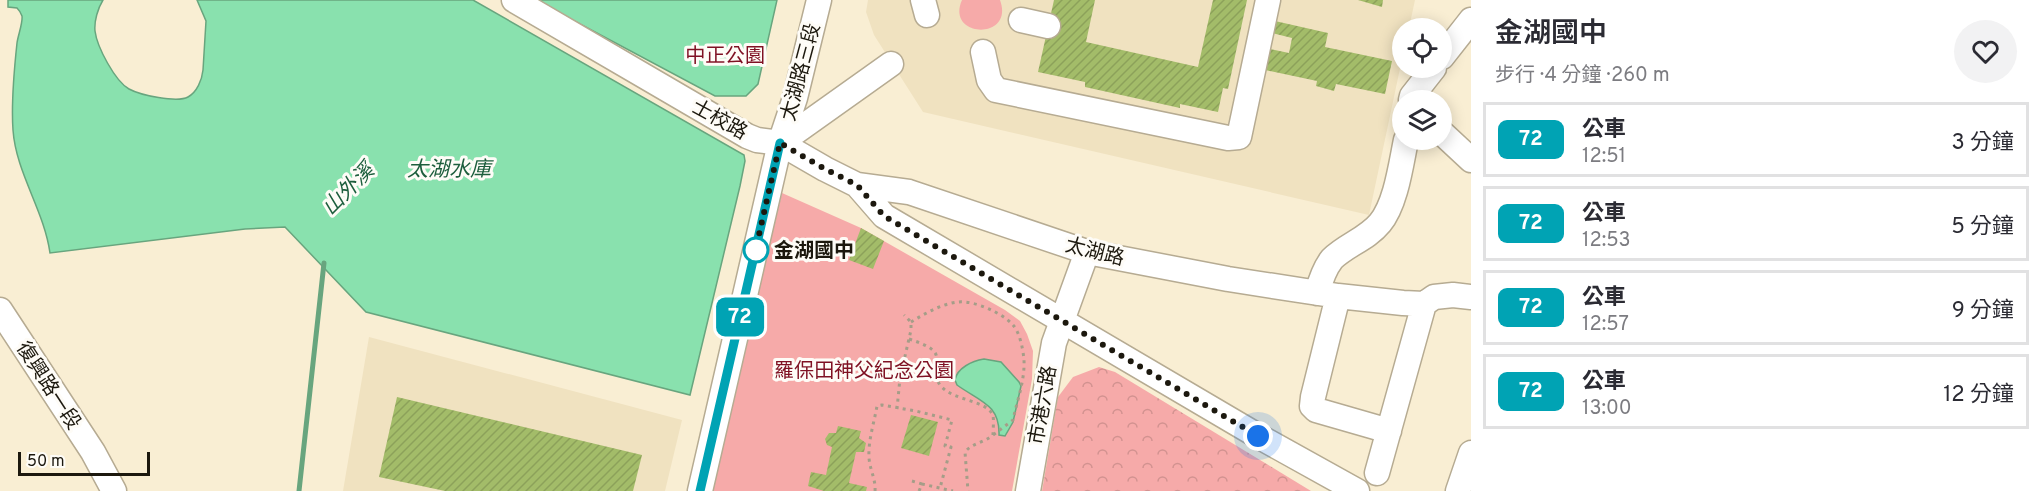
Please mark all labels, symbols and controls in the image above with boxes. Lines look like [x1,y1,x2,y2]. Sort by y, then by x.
text: 金湖國中 [1495,17,1607,53]
map controls [1392,18,1452,150]
button: locate [1392,18,1452,78]
button: heart [1954,20,2017,83]
street label: 太湖路三段 [776,21,827,124]
park label: 中正公園 [685,44,765,70]
text: 步行 · 4 分鐘 · 260 m [1495,63,1670,89]
button: layers [1392,90,1452,150]
street label: 士校路 [686,95,752,147]
text: 公車 [1582,117,1626,144]
text: 72 [1519,126,1543,153]
text: 3 分鐘 [1952,130,2014,157]
text: 12:51 [1582,144,1626,170]
water label: 山外溪 [317,156,383,222]
water label: 太湖水庫 [407,157,494,184]
text: 公車 [1582,201,1626,228]
text: 72 [1519,210,1543,237]
text: 5 分鐘 [1951,214,2014,241]
text: 12:53 [1582,228,1631,254]
street label: 太湖路 [1062,233,1127,273]
marker: 金湖國中 [743,237,769,263]
place label: 金湖國中 [774,239,854,265]
text: 公車 [1582,285,1626,312]
text: 72 [1519,294,1543,321]
line badge: 72 [713,298,767,336]
text: 9 分鐘 [1952,298,2014,325]
text: 72 [728,304,752,331]
text: 12:57 [1582,312,1629,338]
street label: 復興路一段 [9,337,85,435]
park label: 羅保田神父紀念公園 [774,359,954,385]
street label: 市港六路 [1024,364,1064,447]
text: 公車 [1582,369,1626,396]
text: 72 [1519,378,1543,405]
text: 12 分鐘 [1943,382,2014,409]
text: 13:00 [1582,396,1632,422]
your location [1243,421,1273,451]
scale bar [18,449,150,476]
text: 50 m [27,452,65,472]

